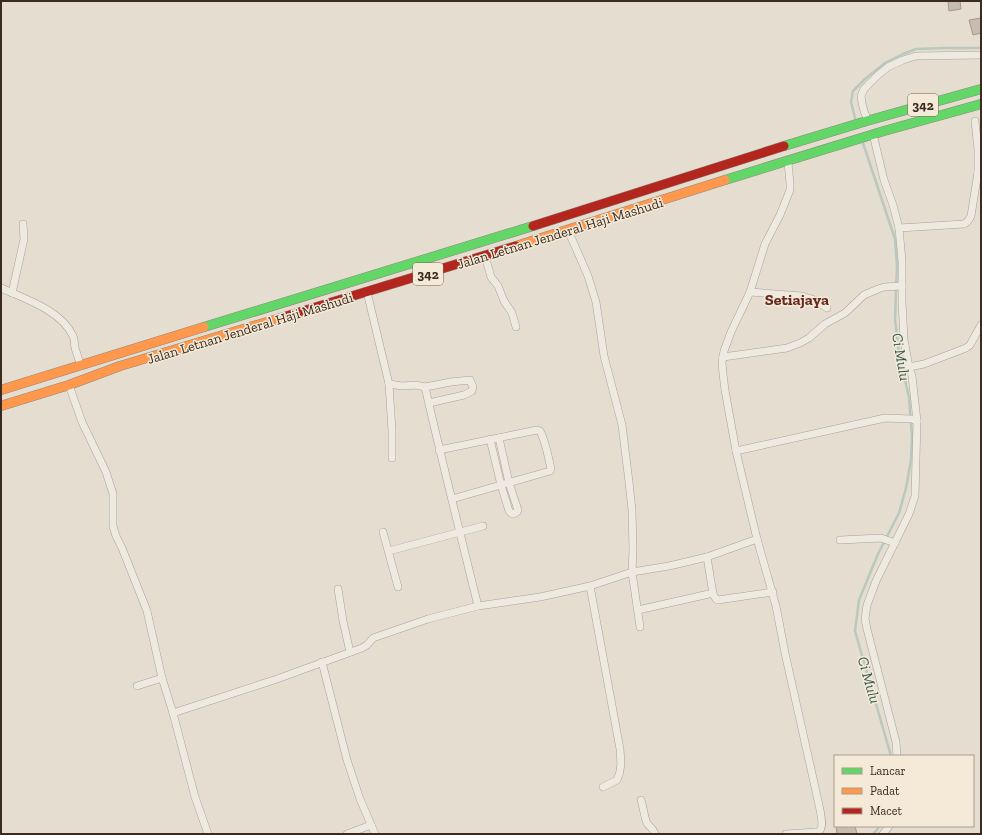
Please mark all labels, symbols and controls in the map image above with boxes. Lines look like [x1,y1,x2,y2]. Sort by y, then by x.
road number: 342 [908,94,938,116]
street label: Jalan Letnan Jenderal Haji Mashudi [455,194,665,273]
road number: 342 [413,263,443,285]
street label: Jalan Letnan Jenderal Haji Mashudi [145,289,355,368]
district label: Setiajaya [765,290,829,309]
water label: Ci Mulu [888,332,914,383]
water label: Ci Mulu [854,654,884,706]
legend [834,755,974,827]
text: Lancar [870,764,906,778]
text: Padat [870,784,900,798]
text: Macet [870,804,902,818]

